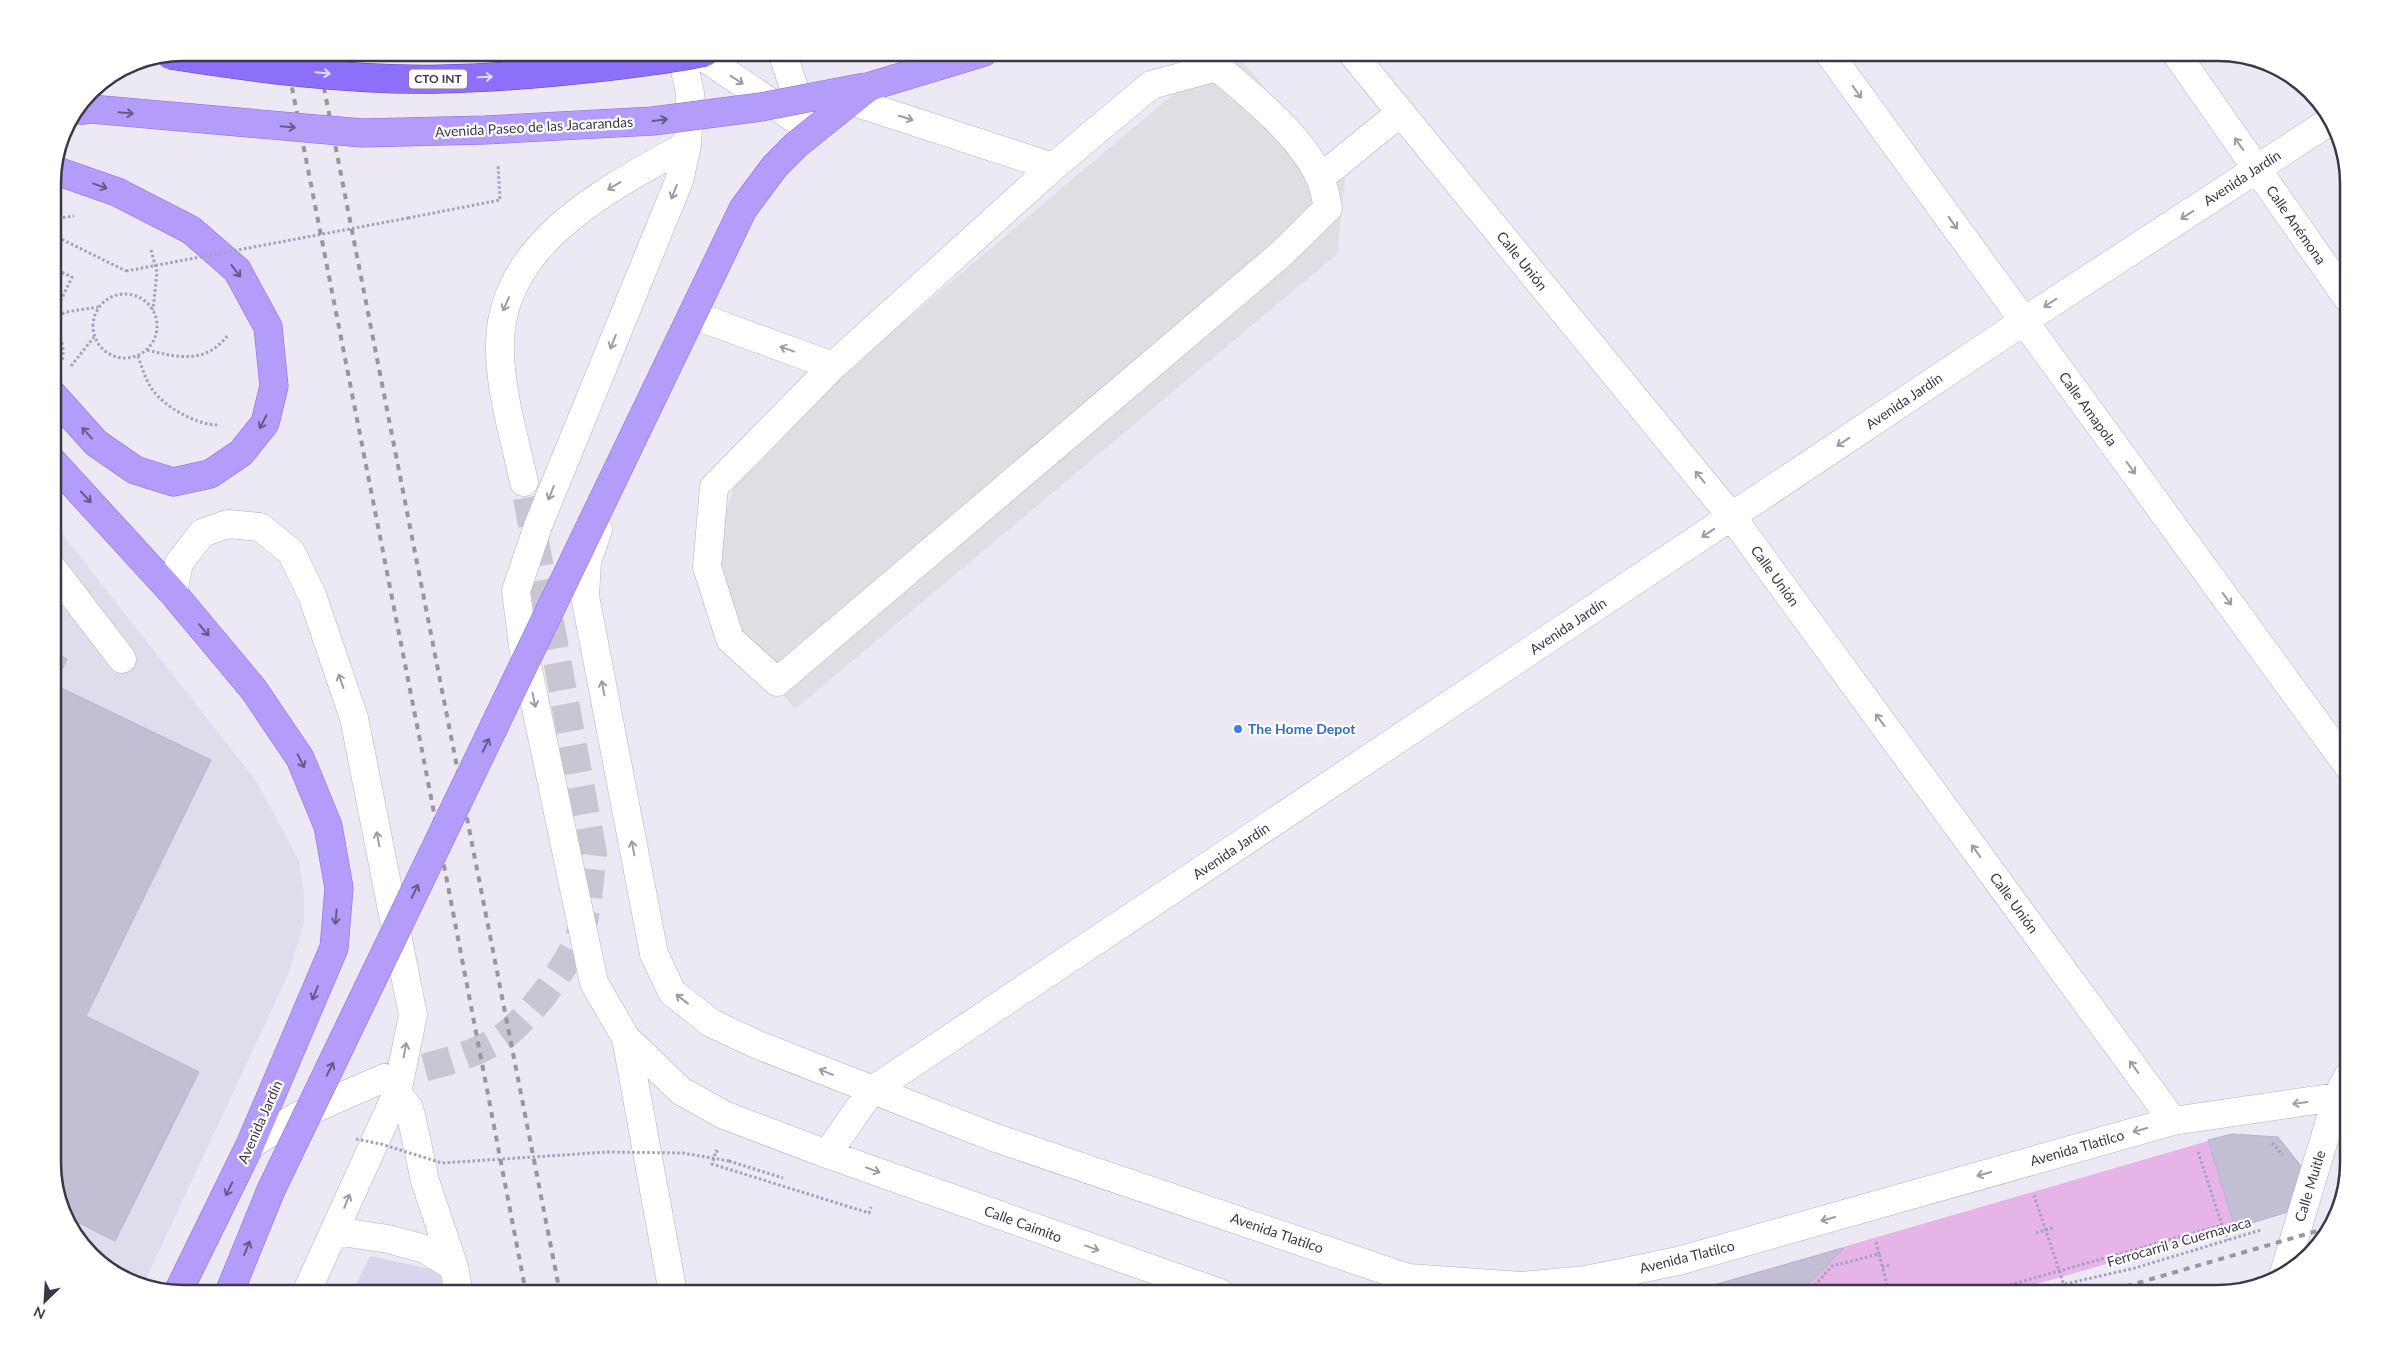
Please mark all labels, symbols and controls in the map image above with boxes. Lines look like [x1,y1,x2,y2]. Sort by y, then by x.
one-way arrow [315,68,331,78]
road number: CTO INT [409,70,467,88]
one-way arrow [477,73,493,82]
one-way arrow [729,75,743,85]
one-way arrow [1852,85,1862,99]
one-way arrow [118,108,134,117]
street label: Avenida Paseo de las Jacarandas [435,113,633,140]
one-way arrow [898,114,914,124]
one-way arrow [652,115,668,125]
one-way arrow [280,122,296,131]
one-way arrow [2234,138,2244,152]
street label: Avenida Jardín [2200,146,2284,209]
one-way arrow [92,182,107,191]
one-way arrow [607,182,621,192]
street label: Calle Anémona [2263,182,2330,267]
one-way arrow [669,184,679,199]
one-way arrow [2180,210,2194,220]
one-way arrow [1948,216,1958,230]
street label: Calle Unión [1493,228,1551,294]
one-way arrow [231,264,242,277]
one-way arrow [501,296,511,311]
one-way arrow [2044,299,2058,309]
one-way arrow [608,334,617,349]
one-way arrow [780,344,796,353]
street label: Calle Amapola [2056,368,2121,449]
street label: Avenida Jardín [1862,369,1945,432]
one-way arrow [258,415,268,430]
one-way arrow [81,426,92,439]
one-way arrow [1836,437,1850,447]
one-way arrow [2126,461,2136,475]
one-way arrow [1694,471,1705,484]
one-way arrow [546,485,556,500]
one-way arrow [80,491,92,504]
one-way arrow [1701,528,1715,538]
street label: Calle Unión [1748,542,1803,609]
one-way arrow [2222,592,2232,606]
street label: Avenida Jardín [1526,594,1609,657]
one-way arrow [199,624,210,637]
one-way arrow [336,674,346,690]
one-way arrow [597,681,607,697]
one-way arrow [530,692,539,708]
one-way arrow [1875,713,1885,727]
place label: The Home Depot [1248,720,1356,737]
marker: The Home Depot [1232,723,1244,735]
one-way arrow [481,737,491,752]
one-way arrow [296,753,306,768]
street label: Avenida Jardín [1189,819,1272,882]
one-way arrow [373,832,382,848]
one-way arrow [628,840,637,856]
one-way arrow [1971,844,1981,858]
street label: Calle Unión [1987,869,2042,936]
one-way arrow [411,884,420,899]
one-way arrow [332,908,341,924]
one-way arrow [310,985,319,1000]
one-way arrow [676,994,689,1005]
one-way arrow [401,1043,411,1059]
one-way arrow [2129,1060,2139,1074]
one-way arrow [325,1062,335,1077]
one-way arrow [819,1067,834,1076]
street label: Avenida Jardín [234,1078,285,1166]
one-way arrow [2293,1098,2309,1108]
one-way arrow [2133,1125,2149,1135]
street label: Avenida Tlatilco [2028,1126,2126,1169]
street label: Calle Muitle [2291,1148,2328,1224]
one-way arrow [865,1166,880,1175]
one-way arrow [1977,1170,1993,1179]
one-way arrow [224,1181,233,1196]
one-way arrow [343,1194,352,1209]
street label: Calle Caimito [982,1202,1064,1245]
street label: Avenida Tlatilco [1228,1209,1326,1256]
street label: Ferrocarril a Cuernavaca [2105,1213,2253,1270]
one-way arrow [1820,1214,1836,1224]
street label: Avenida Tlatilco [1638,1236,1736,1277]
one-way arrow [243,1241,253,1256]
one-way arrow [1084,1244,1099,1253]
north arrow [20,1276,70,1326]
text: N [31,1303,48,1323]

